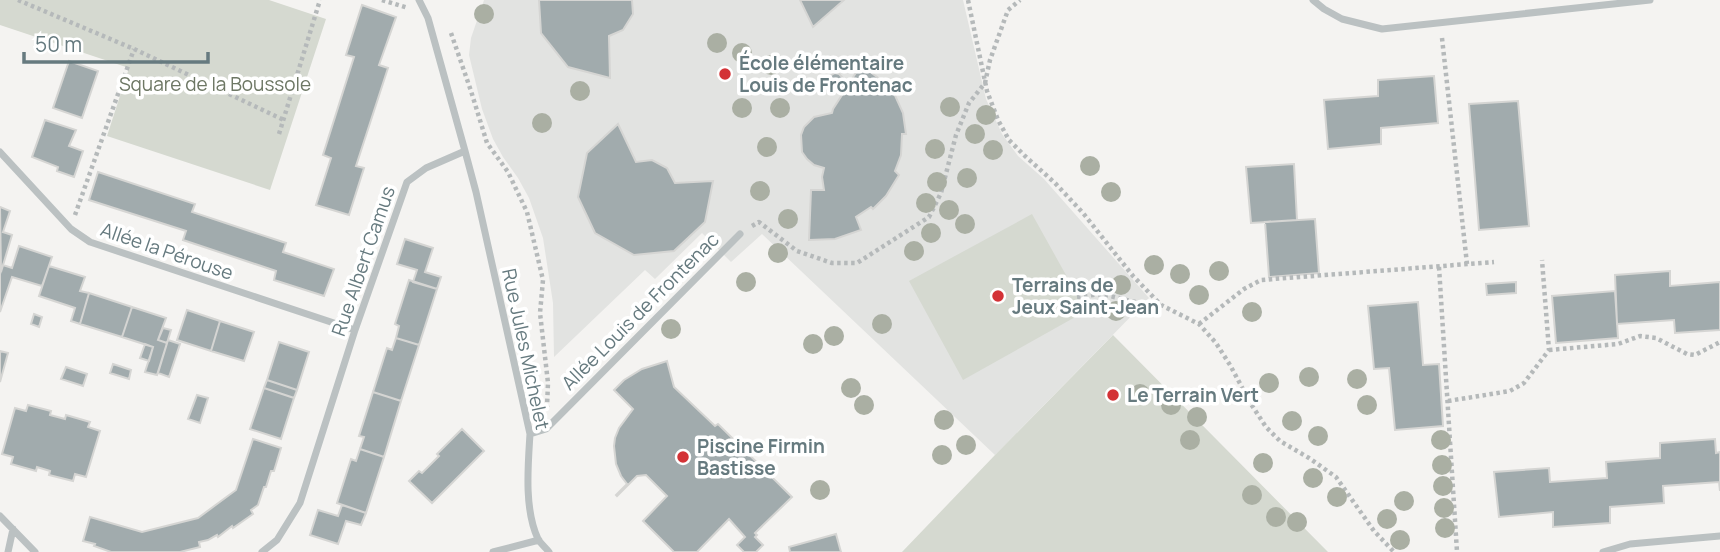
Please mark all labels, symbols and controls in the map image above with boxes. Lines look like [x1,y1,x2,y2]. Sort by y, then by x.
scale bar [24,21,208,65]
text: 50 m [35,30,82,58]
place label: École élémentaire Louis de Frontenac [739,50,913,98]
marker: École élémentaire Louis de Frontenac [717,66,733,82]
park label: Square de la Boussole [119,71,311,97]
street label: Rue Albert Camus [325,183,401,339]
street label: Allée la Pérouse [97,216,237,286]
street label: Allée Louis de Frontenac [556,227,724,395]
street label: Rue Jules Michelet [496,266,556,432]
place label: Terrains de Jeux Saint-Jean [1012,272,1159,320]
marker: Terrains de Jeux Saint-Jean [990,288,1006,304]
place label: Le Terrain Vert [1127,382,1259,408]
marker: Le Terrain Vert [1105,387,1121,403]
place label: Piscine Firmin Bastisse [697,433,825,481]
marker: Piscine Firmin Bastisse [675,449,691,465]

